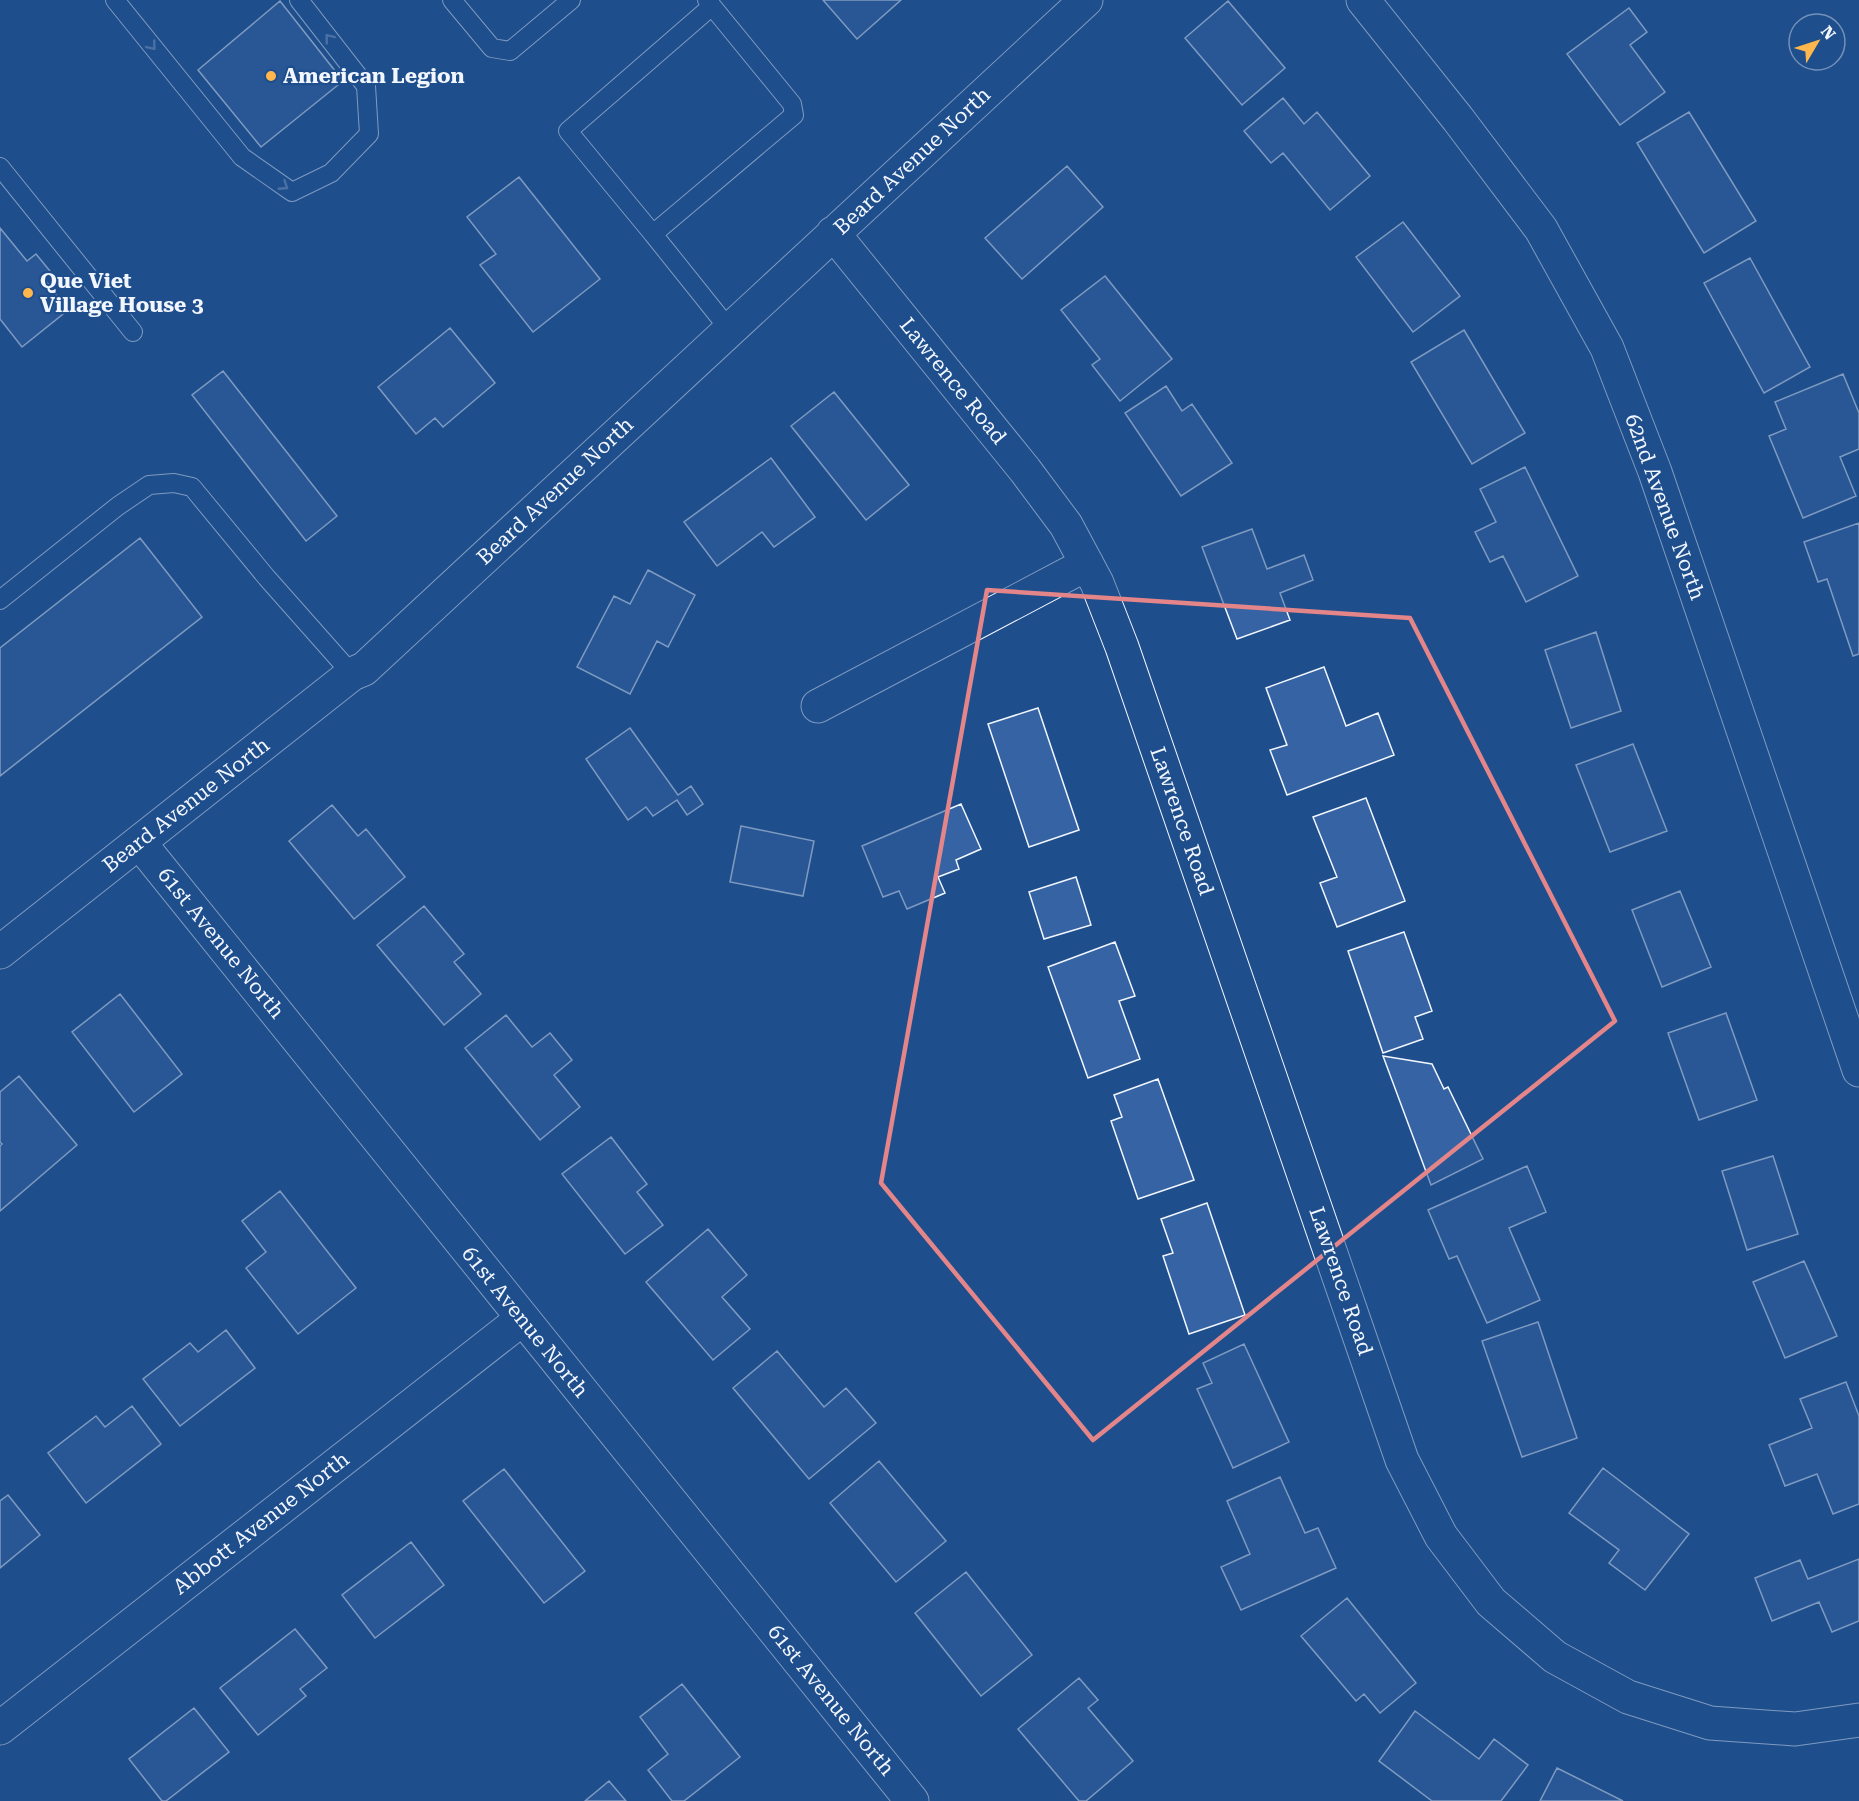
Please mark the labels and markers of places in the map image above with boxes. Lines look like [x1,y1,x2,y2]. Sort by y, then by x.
place label: American Legion [283,64,465,88]
marker: American Legion [264,69,278,83]
place label: Que Viet Village House 3 [40,269,204,317]
marker: Que Viet Village House 3 [21,286,35,300]

